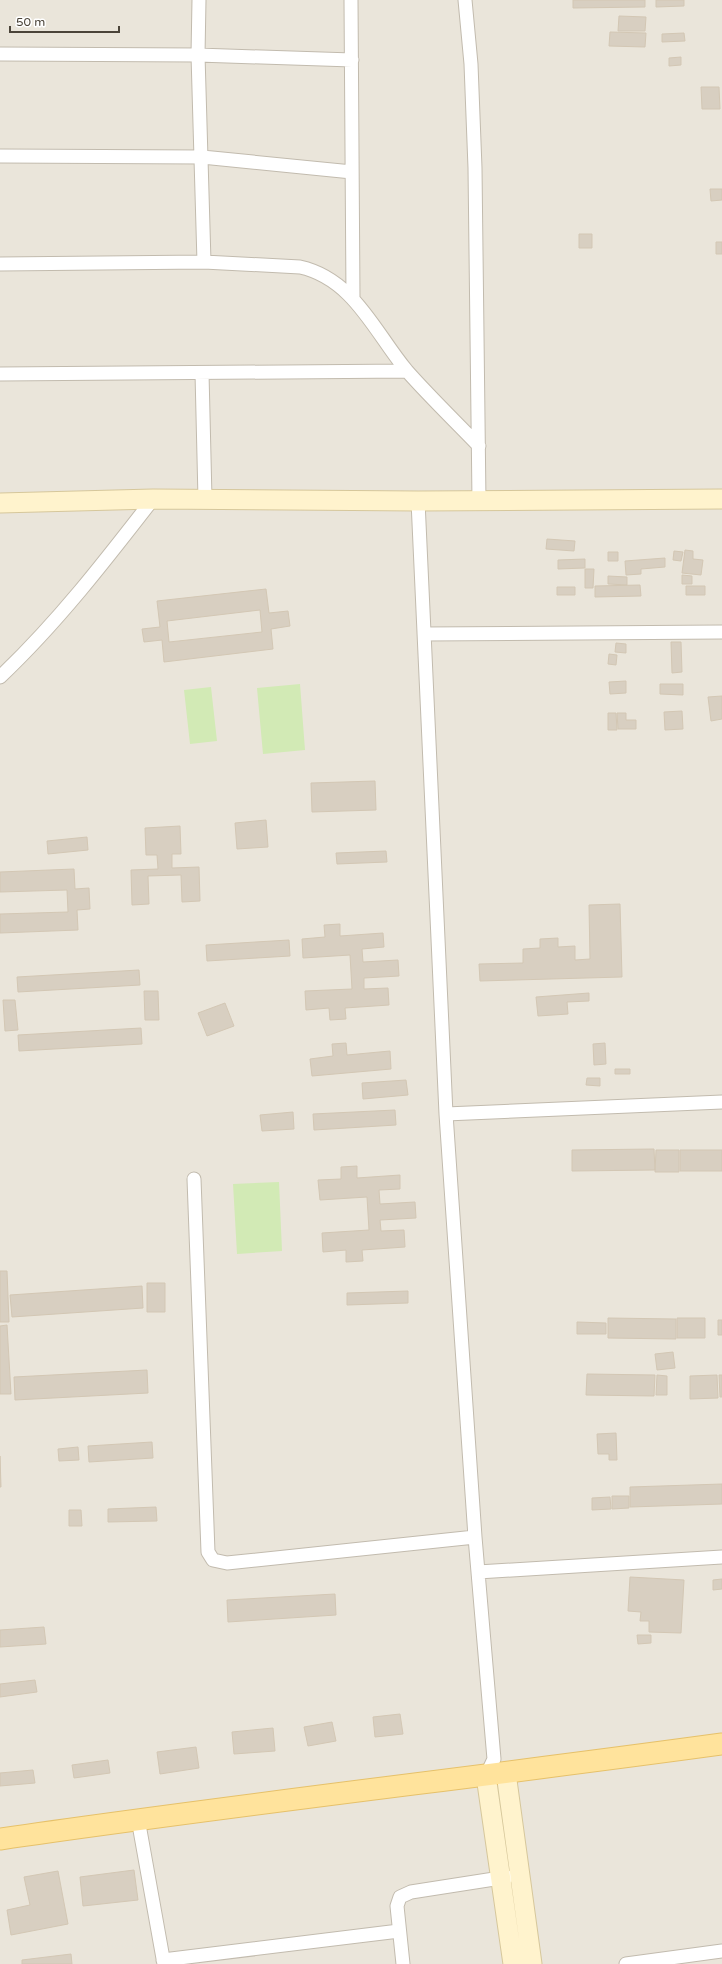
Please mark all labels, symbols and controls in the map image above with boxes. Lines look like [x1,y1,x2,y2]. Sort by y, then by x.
scale bar [10,8,119,34]
text: 50 m [16,15,45,29]

